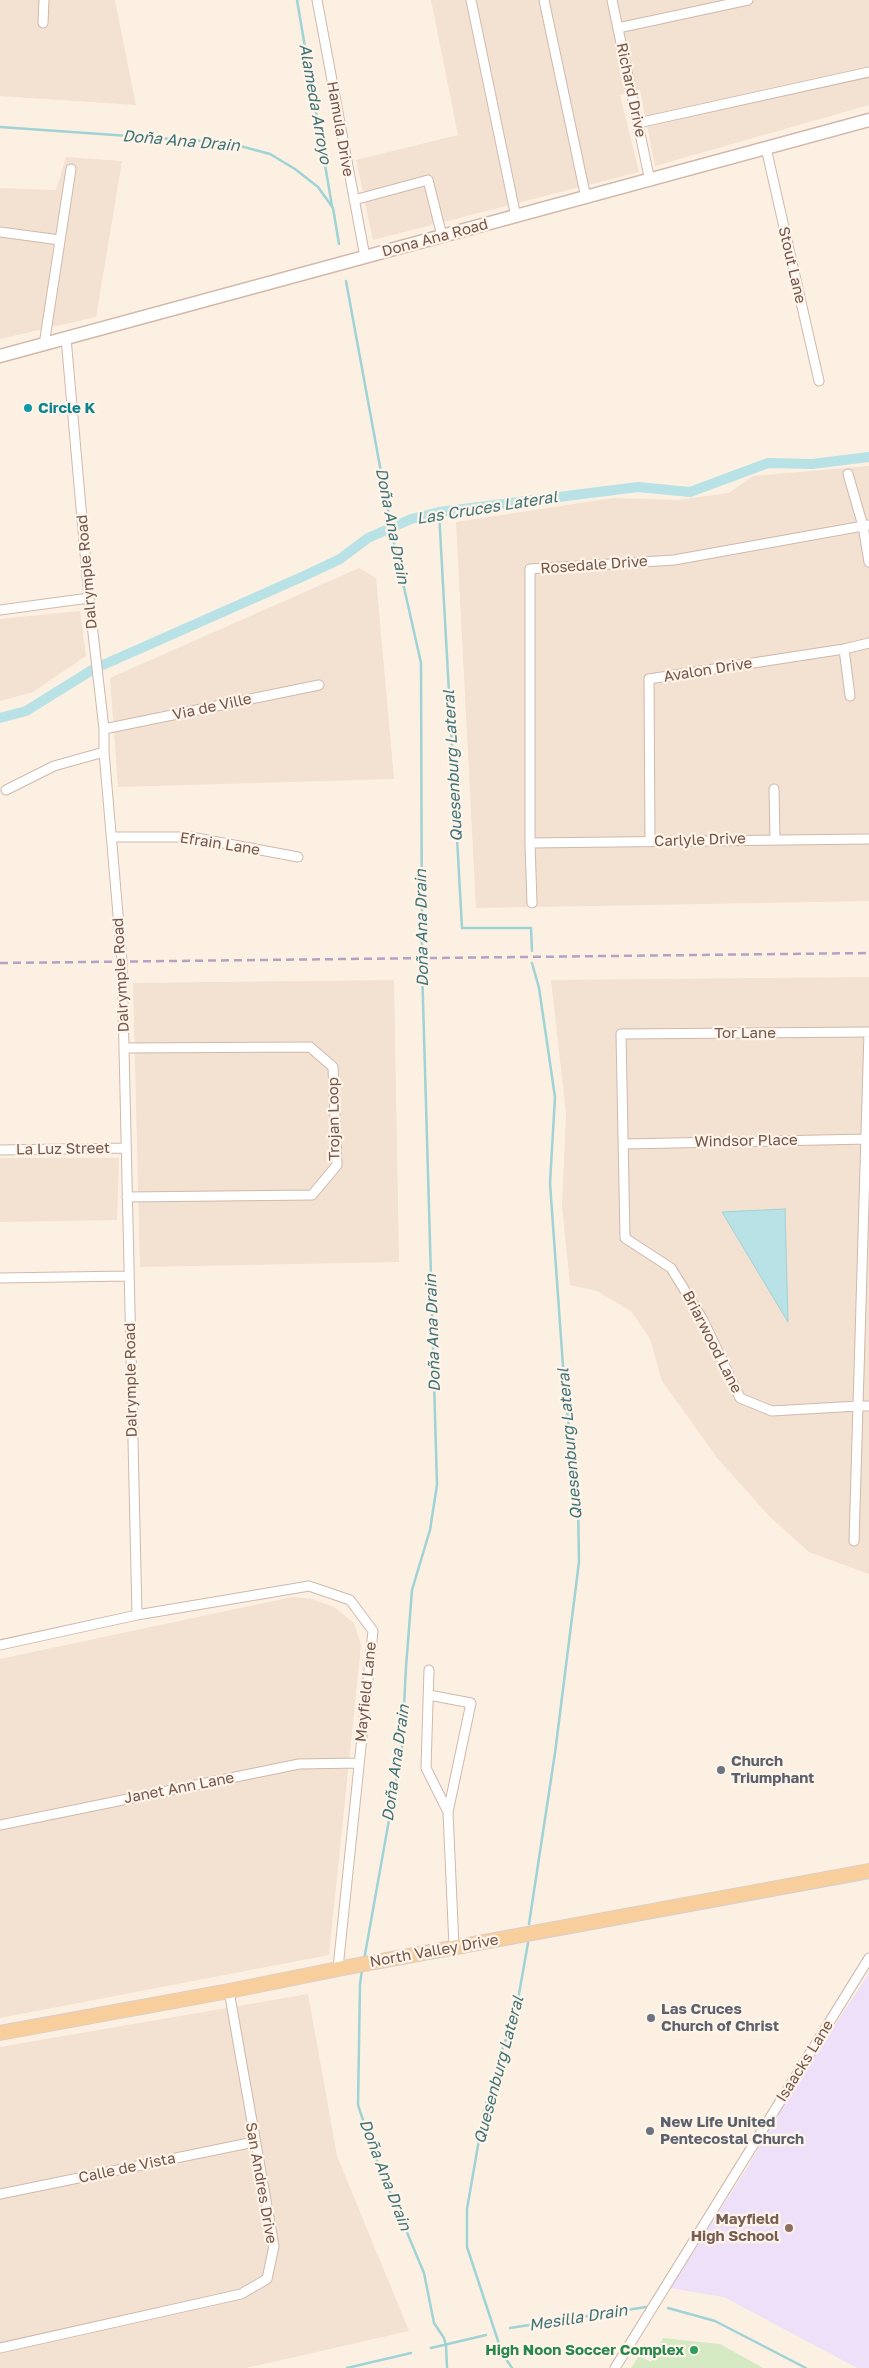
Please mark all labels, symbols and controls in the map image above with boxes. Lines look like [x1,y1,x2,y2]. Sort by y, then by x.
street label: Richard Drive [612,41,650,139]
water label: Alameda Arroyo [295,43,335,165]
street label: Hamula Drive [323,80,357,178]
water label: Doña Ana Drain [122,126,240,156]
street label: Dona Ana Road [380,215,490,261]
street label: Stout Lane [774,225,810,305]
place label: Circle K [38,399,95,417]
marker: Circle K [22,402,34,414]
water label: Doña Ana Drain [371,466,413,586]
water label: Las Cruces Lateral [415,487,559,529]
street label: Dalrymple Road [73,514,101,630]
street label: Rosedale Drive [540,552,648,578]
street label: Avalon Drive [662,654,754,686]
street label: Via de Ville [171,690,253,724]
water label: Quesenburg Lateral [439,690,467,842]
street label: Efrain Lane [179,829,261,859]
street label: Carlyle Drive [654,829,746,851]
water label: Doña Ana Drain [411,869,433,987]
street label: Dalrymple Road [109,917,133,1033]
street label: Tor Lane [714,1024,776,1042]
street label: Trojan Loop [324,1077,344,1161]
street label: Windsor Place [694,1131,798,1151]
street label: La Luz Street [16,1139,110,1159]
water label: Doña Ana Drain [421,1274,445,1392]
street label: Briarwood Lane [678,1288,746,1396]
street label: Dalrymple Road [121,1322,141,1438]
water label: Quesenburg Lateral [554,1367,586,1521]
street label: Mayfield Lane [352,1641,380,1743]
water label: Doña Ana Drain [378,1703,414,1823]
place label: Church Triumphant [731,1752,814,1787]
marker: Church Triumphant [715,1764,727,1776]
street label: Janet Ann Lane [122,1768,236,1808]
street label: North Valley Drive [368,1931,500,1971]
water label: Quesenburg Lateral [470,1994,528,2146]
place label: Las Cruces Church of Christ [661,2000,779,2035]
marker: Las Cruces Church of Christ [645,2012,657,2024]
street label: Isaacks Lane [773,2017,837,2105]
place label: New Life United Pentecostal Church [660,2113,804,2148]
water label: Doña Ana Drain [355,2117,415,2233]
street label: San Andres Drive [241,2121,281,2245]
marker: New Life United Pentecostal Church [644,2125,656,2137]
street label: Calle de Vista [77,2149,177,2187]
place label: Mayfield High School [691,2210,779,2245]
marker: Mayfield High School [783,2222,795,2234]
water label: Mesilla Drain [527,2301,629,2335]
place label: High Noon Soccer Complex [485,2341,684,2359]
marker: High Noon Soccer Complex [688,2344,700,2356]

